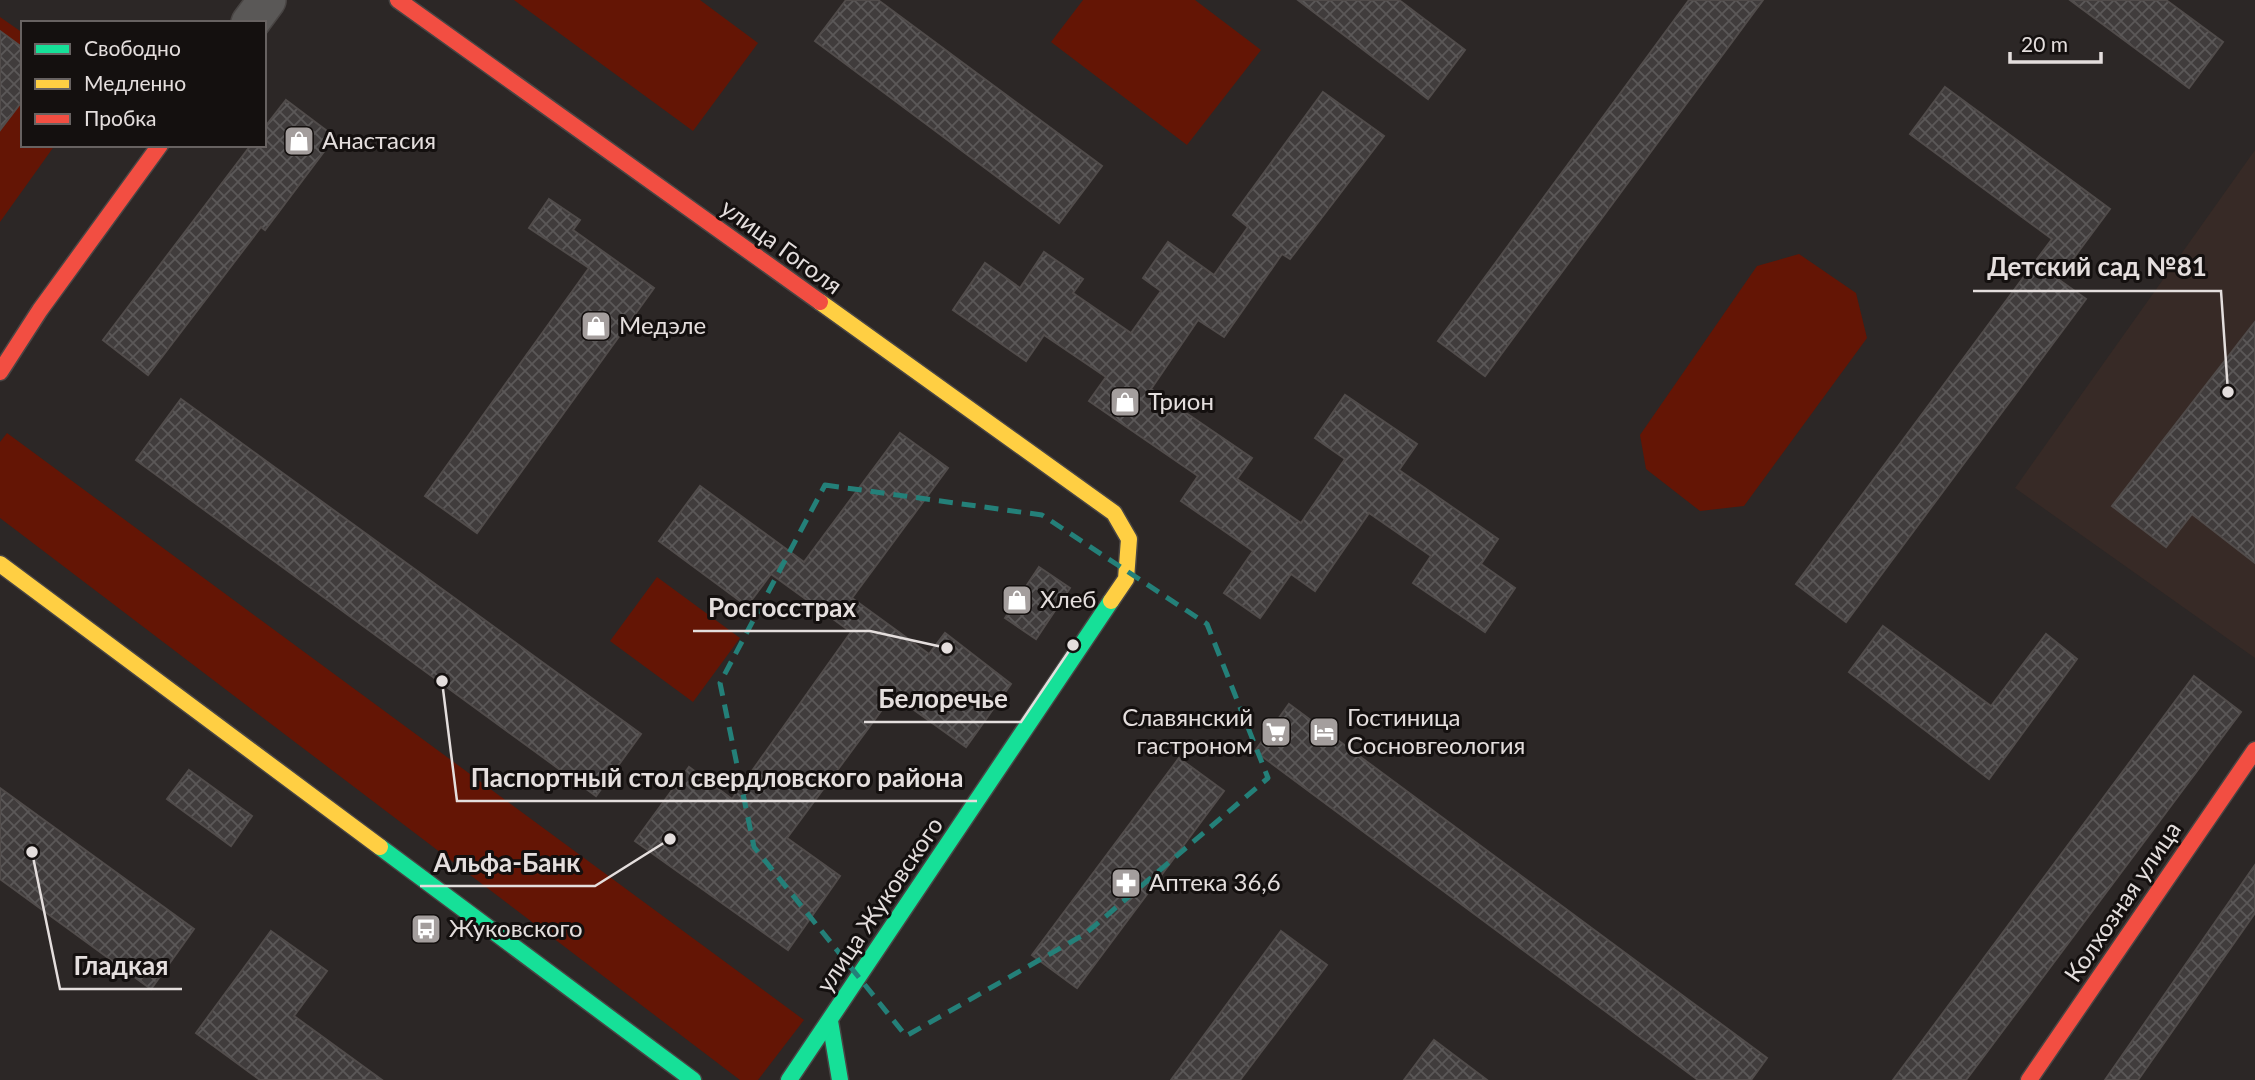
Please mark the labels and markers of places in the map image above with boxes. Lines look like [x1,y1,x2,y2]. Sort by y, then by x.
shop icon: Анастасия [282,124,316,158]
place label: Анастасия [322,125,436,154]
callout: Детский сад №81 [1973,244,2221,291]
shop icon: Медэле [579,309,613,343]
place label: Медэле [619,310,706,339]
shop icon: Трион [1108,385,1142,419]
place label: Трион [1148,386,1214,415]
shop icon: Хлеб [1000,583,1034,617]
callout: Росгосстрах [693,584,870,631]
place label: Хлеб [1040,584,1096,613]
callout: Белоречье [864,675,1021,722]
place label: Славянский гастроном [1122,702,1253,759]
place label: Гостиница Сосновгеология [1347,702,1525,759]
supermarket icon: Славянский гастроном [1259,715,1293,749]
hotel icon: Гостиница Сосновгеология [1307,715,1341,749]
callout: Паспортный стол свердловского района [457,754,977,801]
callout: Альфа-Банк [420,839,595,886]
pharmacy icon: Аптека 36,6 [1109,866,1143,900]
place label: Аптека 36,6 [1149,867,1281,896]
bus stop icon: Жуковского [409,912,443,946]
place label: Жуковского [449,913,583,942]
callout: Гладкая [60,942,182,989]

